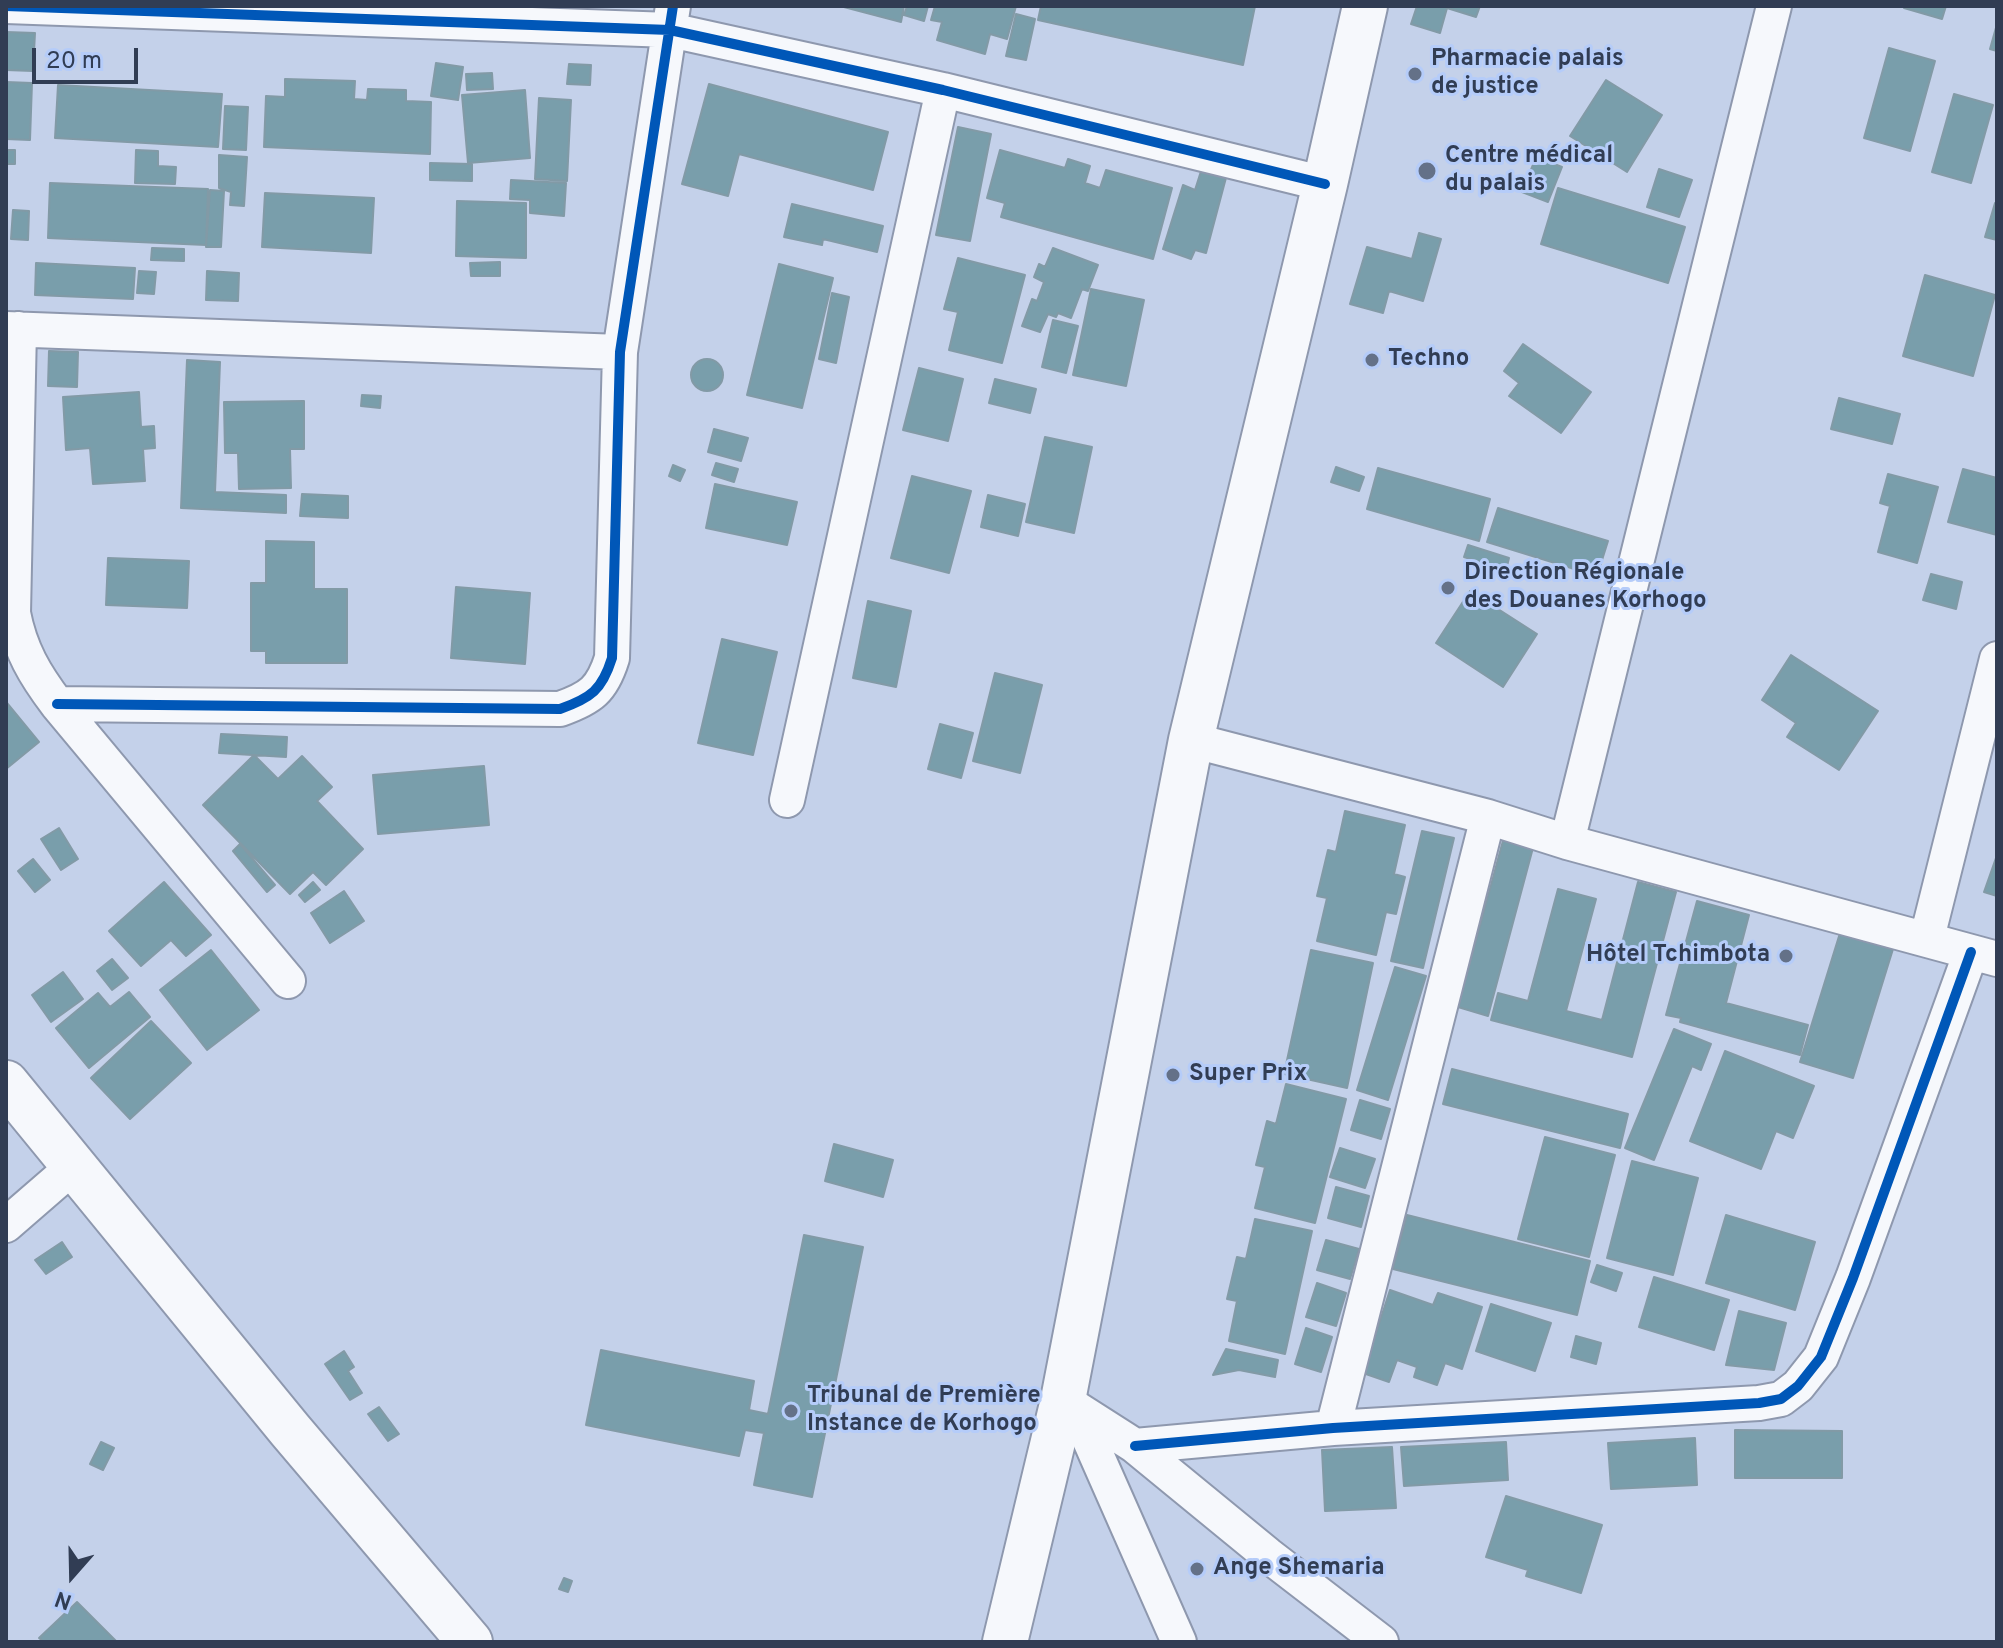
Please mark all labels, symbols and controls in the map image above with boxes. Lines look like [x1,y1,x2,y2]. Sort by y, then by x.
scale bar [36,32,142,82]
place label: Pharmacie palais de justice [1431,46,1624,102]
text: 20 m [46,47,102,77]
marker: Pharmacie palais de justice [1406,65,1424,83]
place label: Centre médical du palais [1445,143,1613,199]
marker: Centre médical du palais [1416,160,1438,182]
place label: Techno [1388,346,1469,374]
marker: Techno [1363,351,1381,369]
place label: Direction Régionale des Douanes Korhogo [1464,560,1707,616]
marker: Direction Régionale des Douanes Korhogo [1439,579,1457,597]
place label: Hôtel Tchimbota [1586,942,1770,970]
marker: Hôtel Tchimbota [1777,947,1795,965]
place label: Super Prix [1189,1061,1307,1089]
marker: Super Prix [1164,1066,1182,1084]
place label: Tribunal de Première Instance de Korhogo [807,1383,1041,1439]
marker: Tribunal de Première Instance de Korhogo [782,1402,800,1420]
north arrow [32,1536,112,1616]
place label: Ange Shemaria [1213,1555,1385,1583]
marker: Ange Shemaria [1188,1560,1206,1578]
text: N [52,1584,76,1614]

